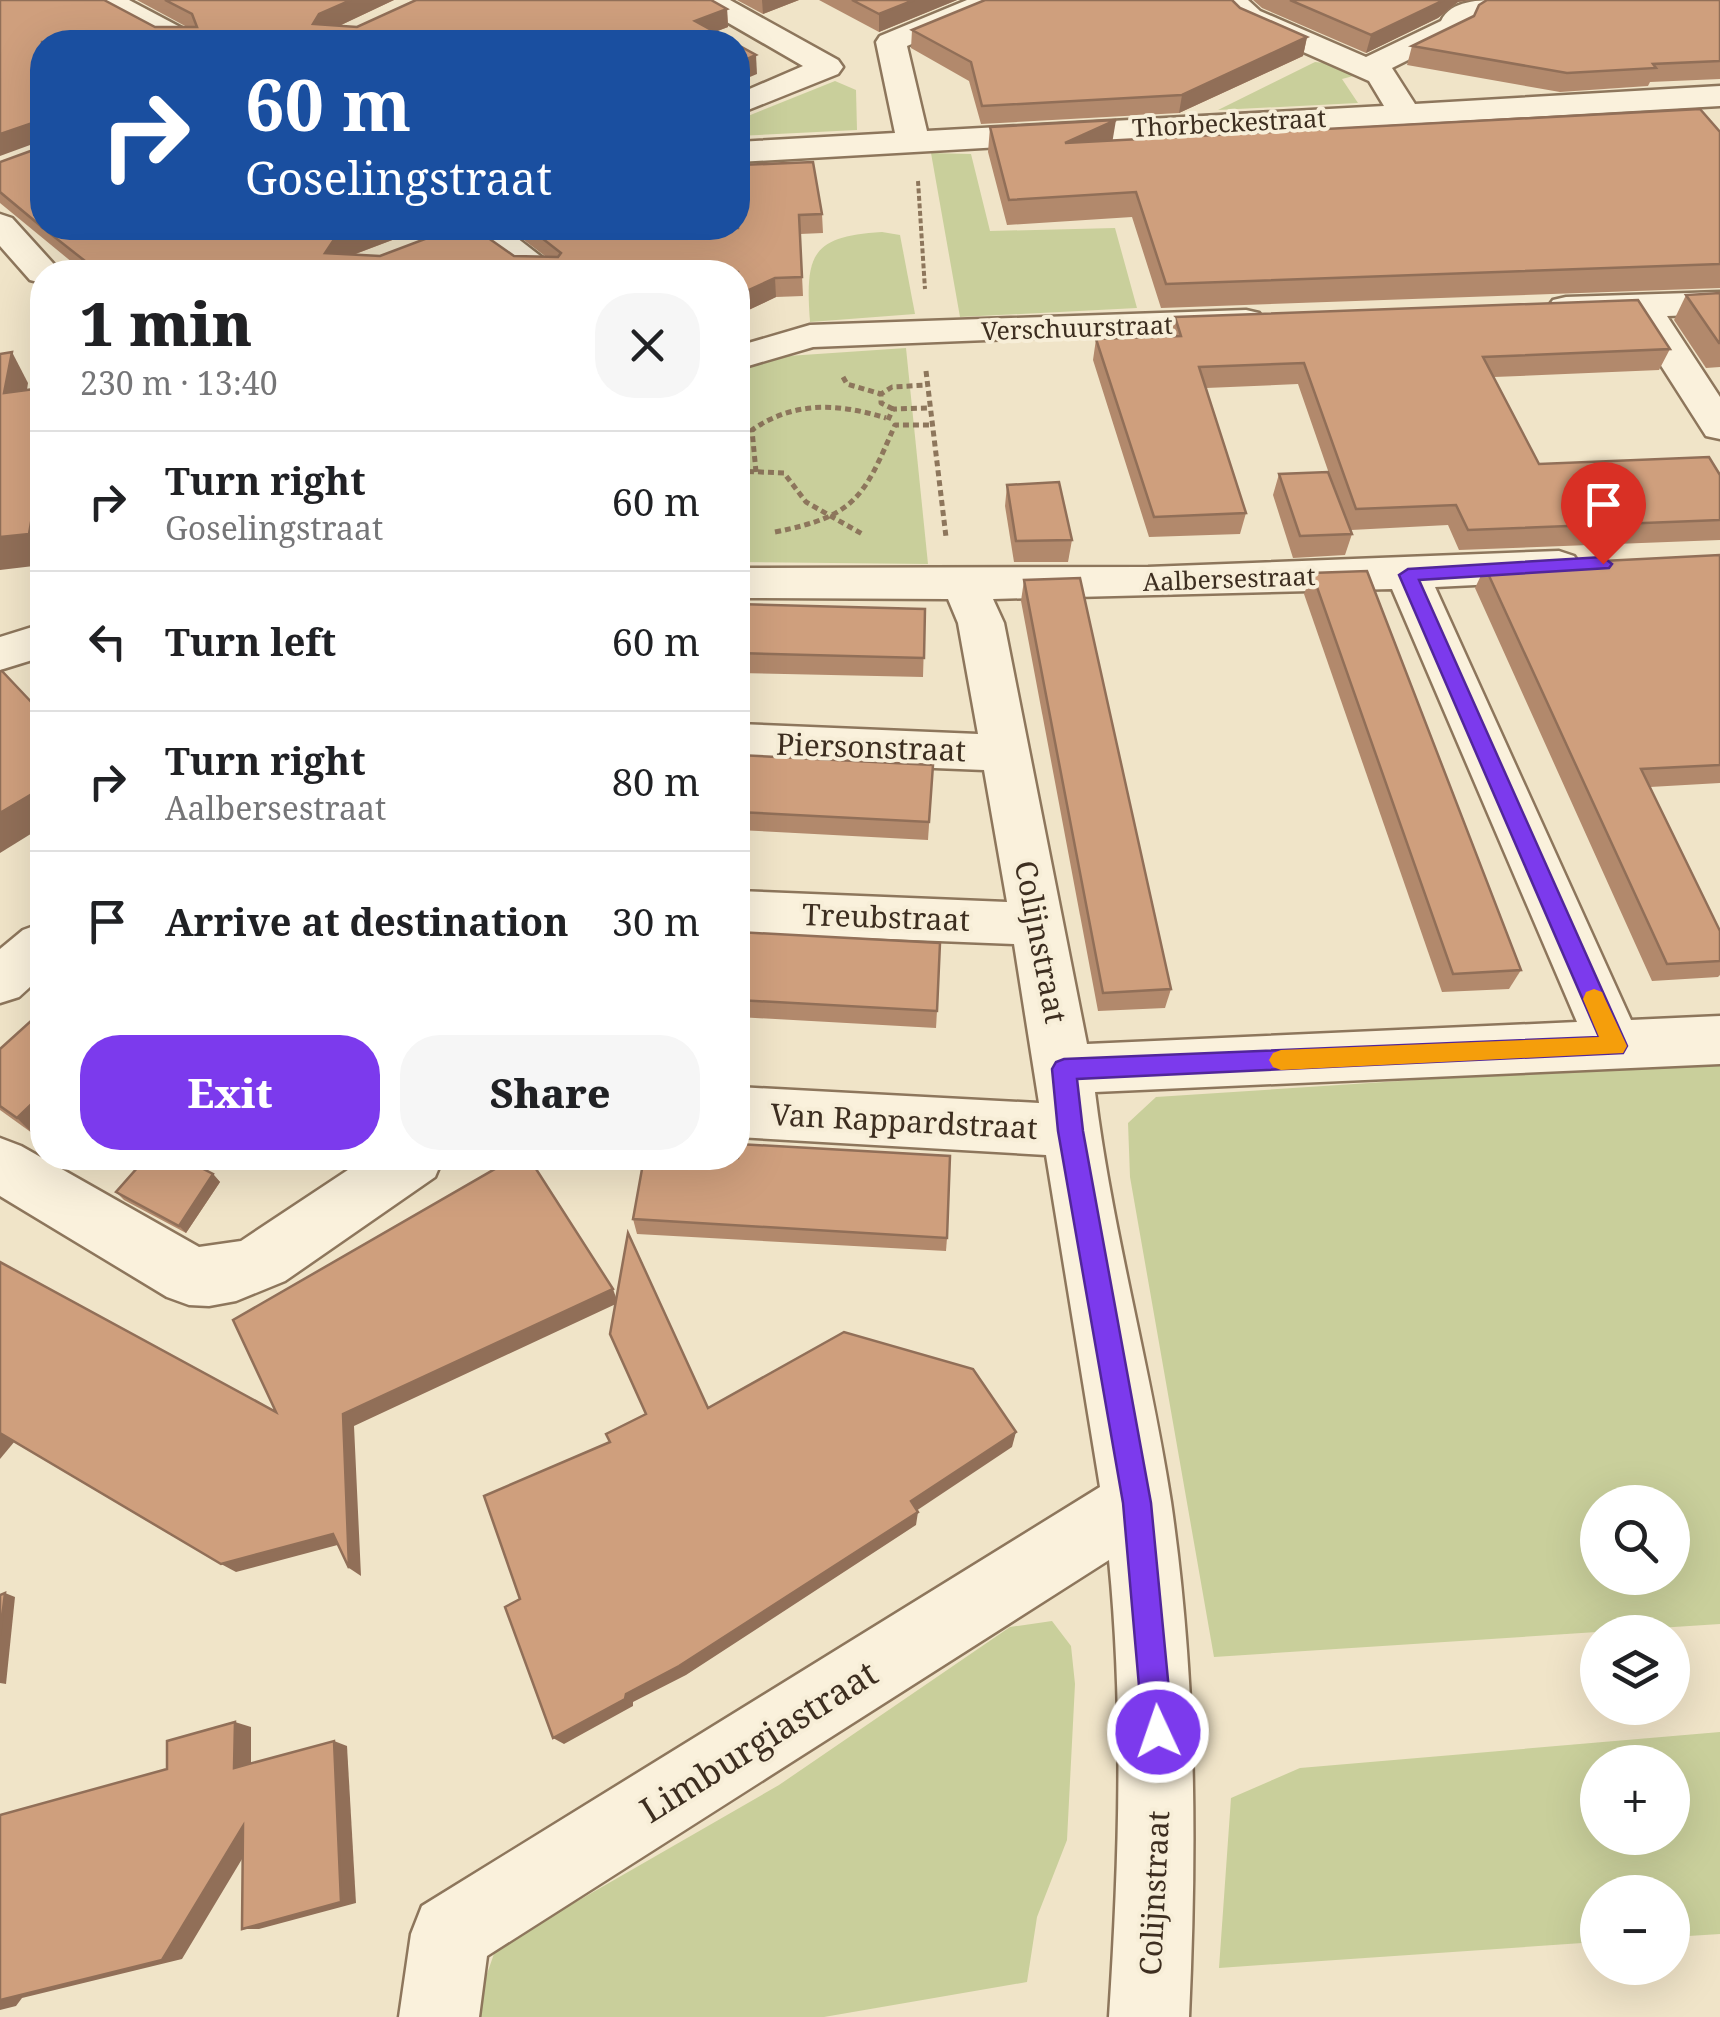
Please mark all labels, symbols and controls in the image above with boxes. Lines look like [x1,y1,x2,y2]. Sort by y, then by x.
text: 60 m [245,56,411,152]
icon: right [80,70,210,200]
street label: Thorbeckestraat [1131,100,1327,144]
text: Goselingstraat [245,147,552,208]
text: 1 min [80,282,252,364]
button: close [595,293,700,398]
street label: Verschuurstraat [981,307,1174,347]
text: 230 m · 13:40 [80,361,278,404]
text: Turn right [165,454,366,506]
pin [1561,462,1646,565]
icon: right [80,474,135,529]
text: 60 m [612,475,700,527]
icon: arrive [1576,477,1631,532]
text: Goselingstraat [165,506,383,549]
street label: Aalbersestraat [1142,558,1316,598]
icon: left [80,614,135,669]
text: Turn left [165,615,336,667]
text: 60 m [612,615,700,667]
street label: Piersonstraat [775,723,967,770]
text: Turn right [165,734,366,786]
icon: right [80,754,135,809]
text: 80 m [612,755,700,807]
text: Aalbersestraat [165,786,386,829]
street label: Colijnstraat [1006,857,1077,1027]
street label: Treubstraat [801,893,971,940]
icon: arrive [80,894,135,949]
text: Arrive at destination [165,895,569,947]
text: 30 m [612,895,700,947]
button: Exit [80,1035,380,1150]
button: Share [400,1035,700,1150]
street label: Van Rappardstraat [770,1093,1039,1148]
map controls [1580,1485,1690,1985]
button: search [1580,1485,1690,1595]
button: layers [1580,1615,1690,1725]
street label: Limburgiastraat [631,1649,886,1833]
position arrow [1106,1680,1210,1784]
button: + [1580,1745,1690,1855]
street label: Colijnstraat [1129,1809,1178,1976]
button: − [1580,1875,1690,1985]

